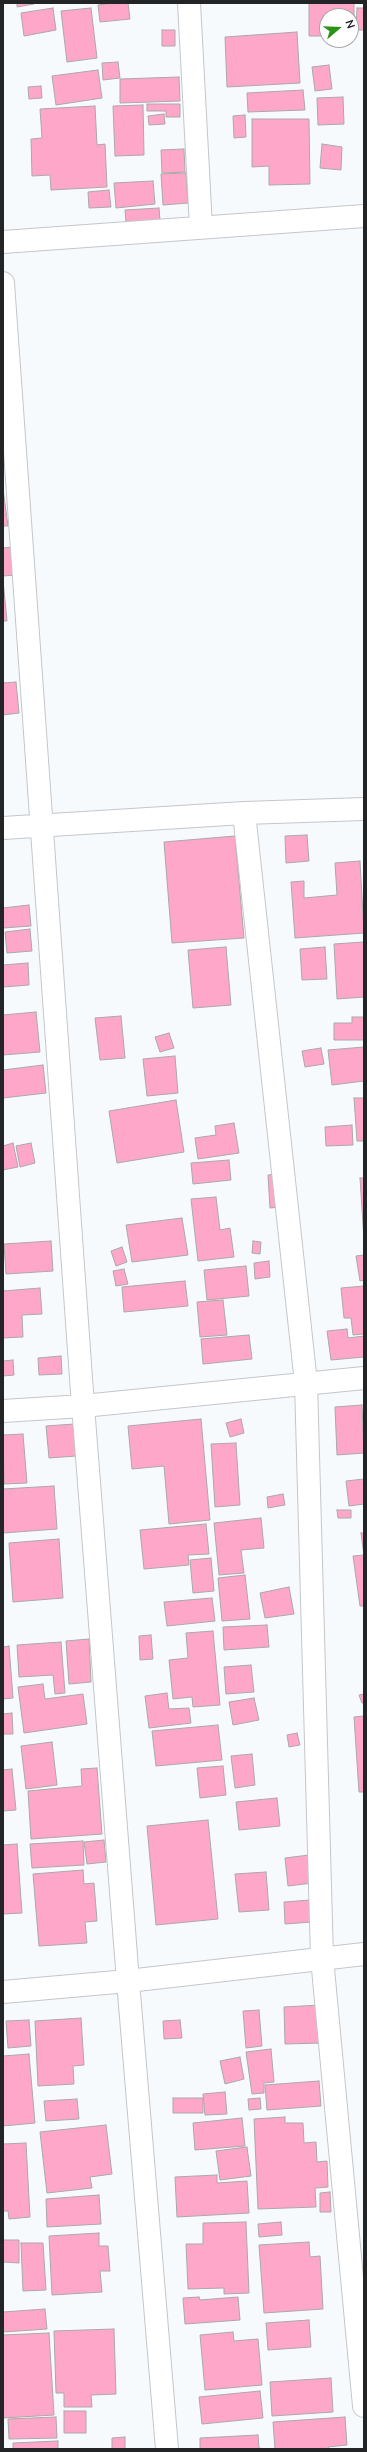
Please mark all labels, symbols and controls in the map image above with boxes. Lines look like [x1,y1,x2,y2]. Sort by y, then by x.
north arrow [319,8,359,48]
text: N [341,18,358,31]

